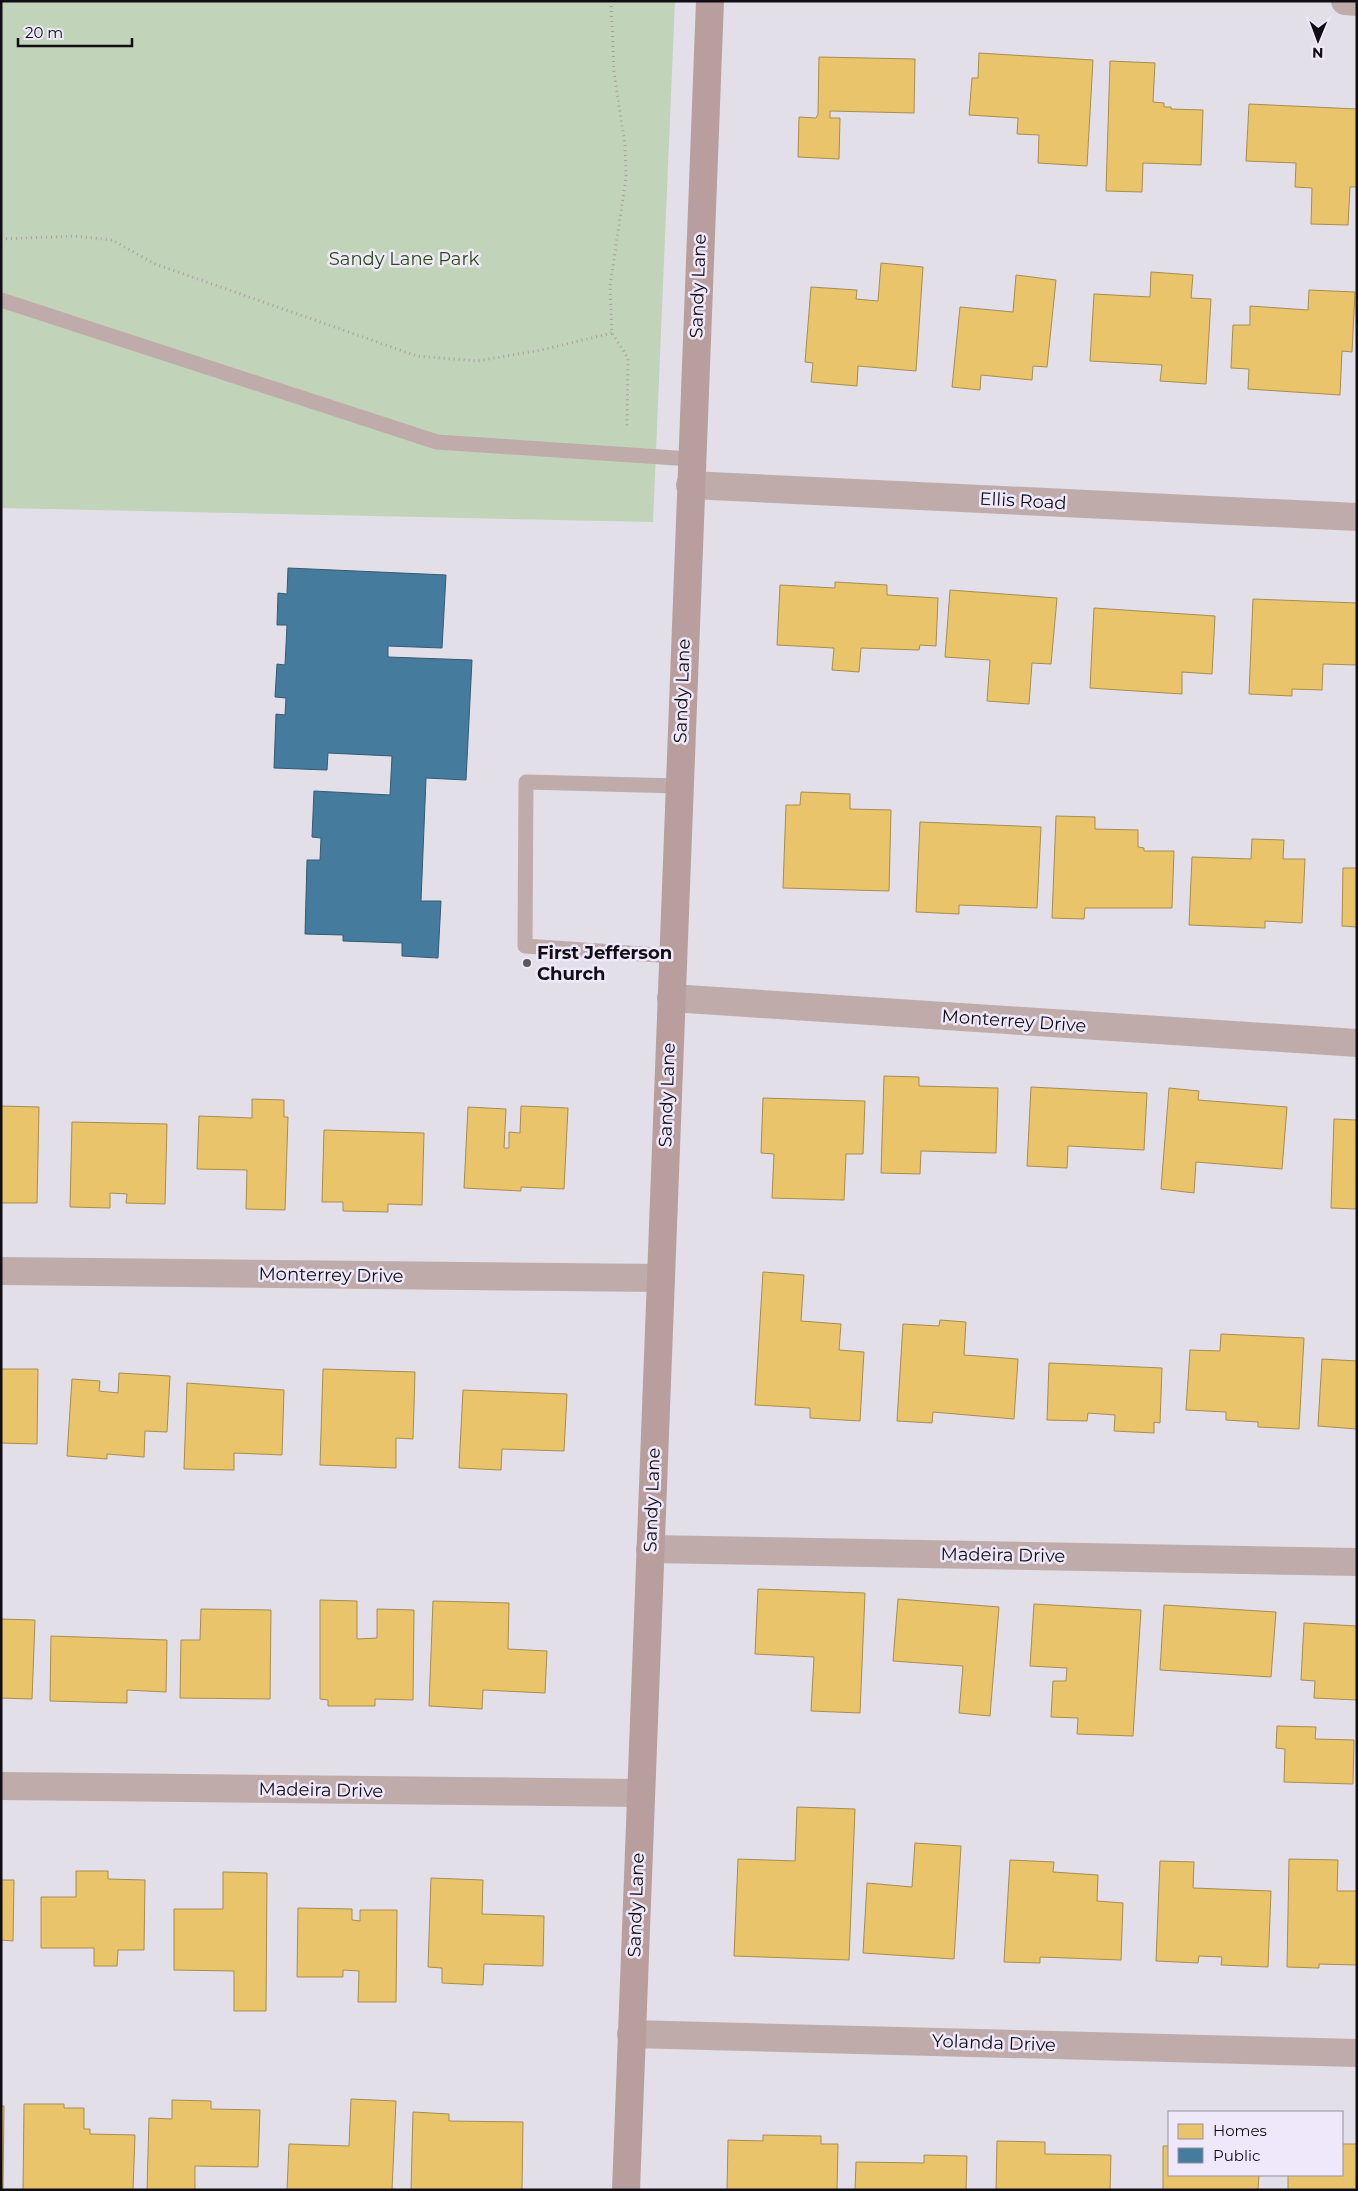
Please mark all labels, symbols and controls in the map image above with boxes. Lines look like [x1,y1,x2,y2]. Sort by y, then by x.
scale bar [18,15,131,47]
north arrow [1293,15,1343,65]
text: 20 m [25,23,63,42]
text: N [1312,44,1324,62]
street label: Sandy Lane [685,233,711,339]
park label: Sandy Lane Park [329,248,480,270]
street label: Ellis Road [979,488,1067,514]
street label: Sandy Lane [669,638,695,744]
place label: First Jefferson Church [537,942,672,985]
marker: First Jefferson Church [521,957,533,969]
street label: Monterrey Drive [941,1005,1087,1037]
street label: Sandy Lane [654,1042,680,1148]
street label: Monterrey Drive [258,1263,404,1287]
street label: Sandy Lane [639,1447,665,1553]
street label: Madeira Drive [940,1543,1066,1567]
street label: Madeira Drive [258,1778,384,1802]
street label: Sandy Lane [623,1852,649,1958]
street label: Yolanda Drive [932,2030,1056,2056]
legend [1168,2111,1343,2176]
text: Homes [1213,2121,1267,2140]
text: Public [1213,2146,1261,2165]

